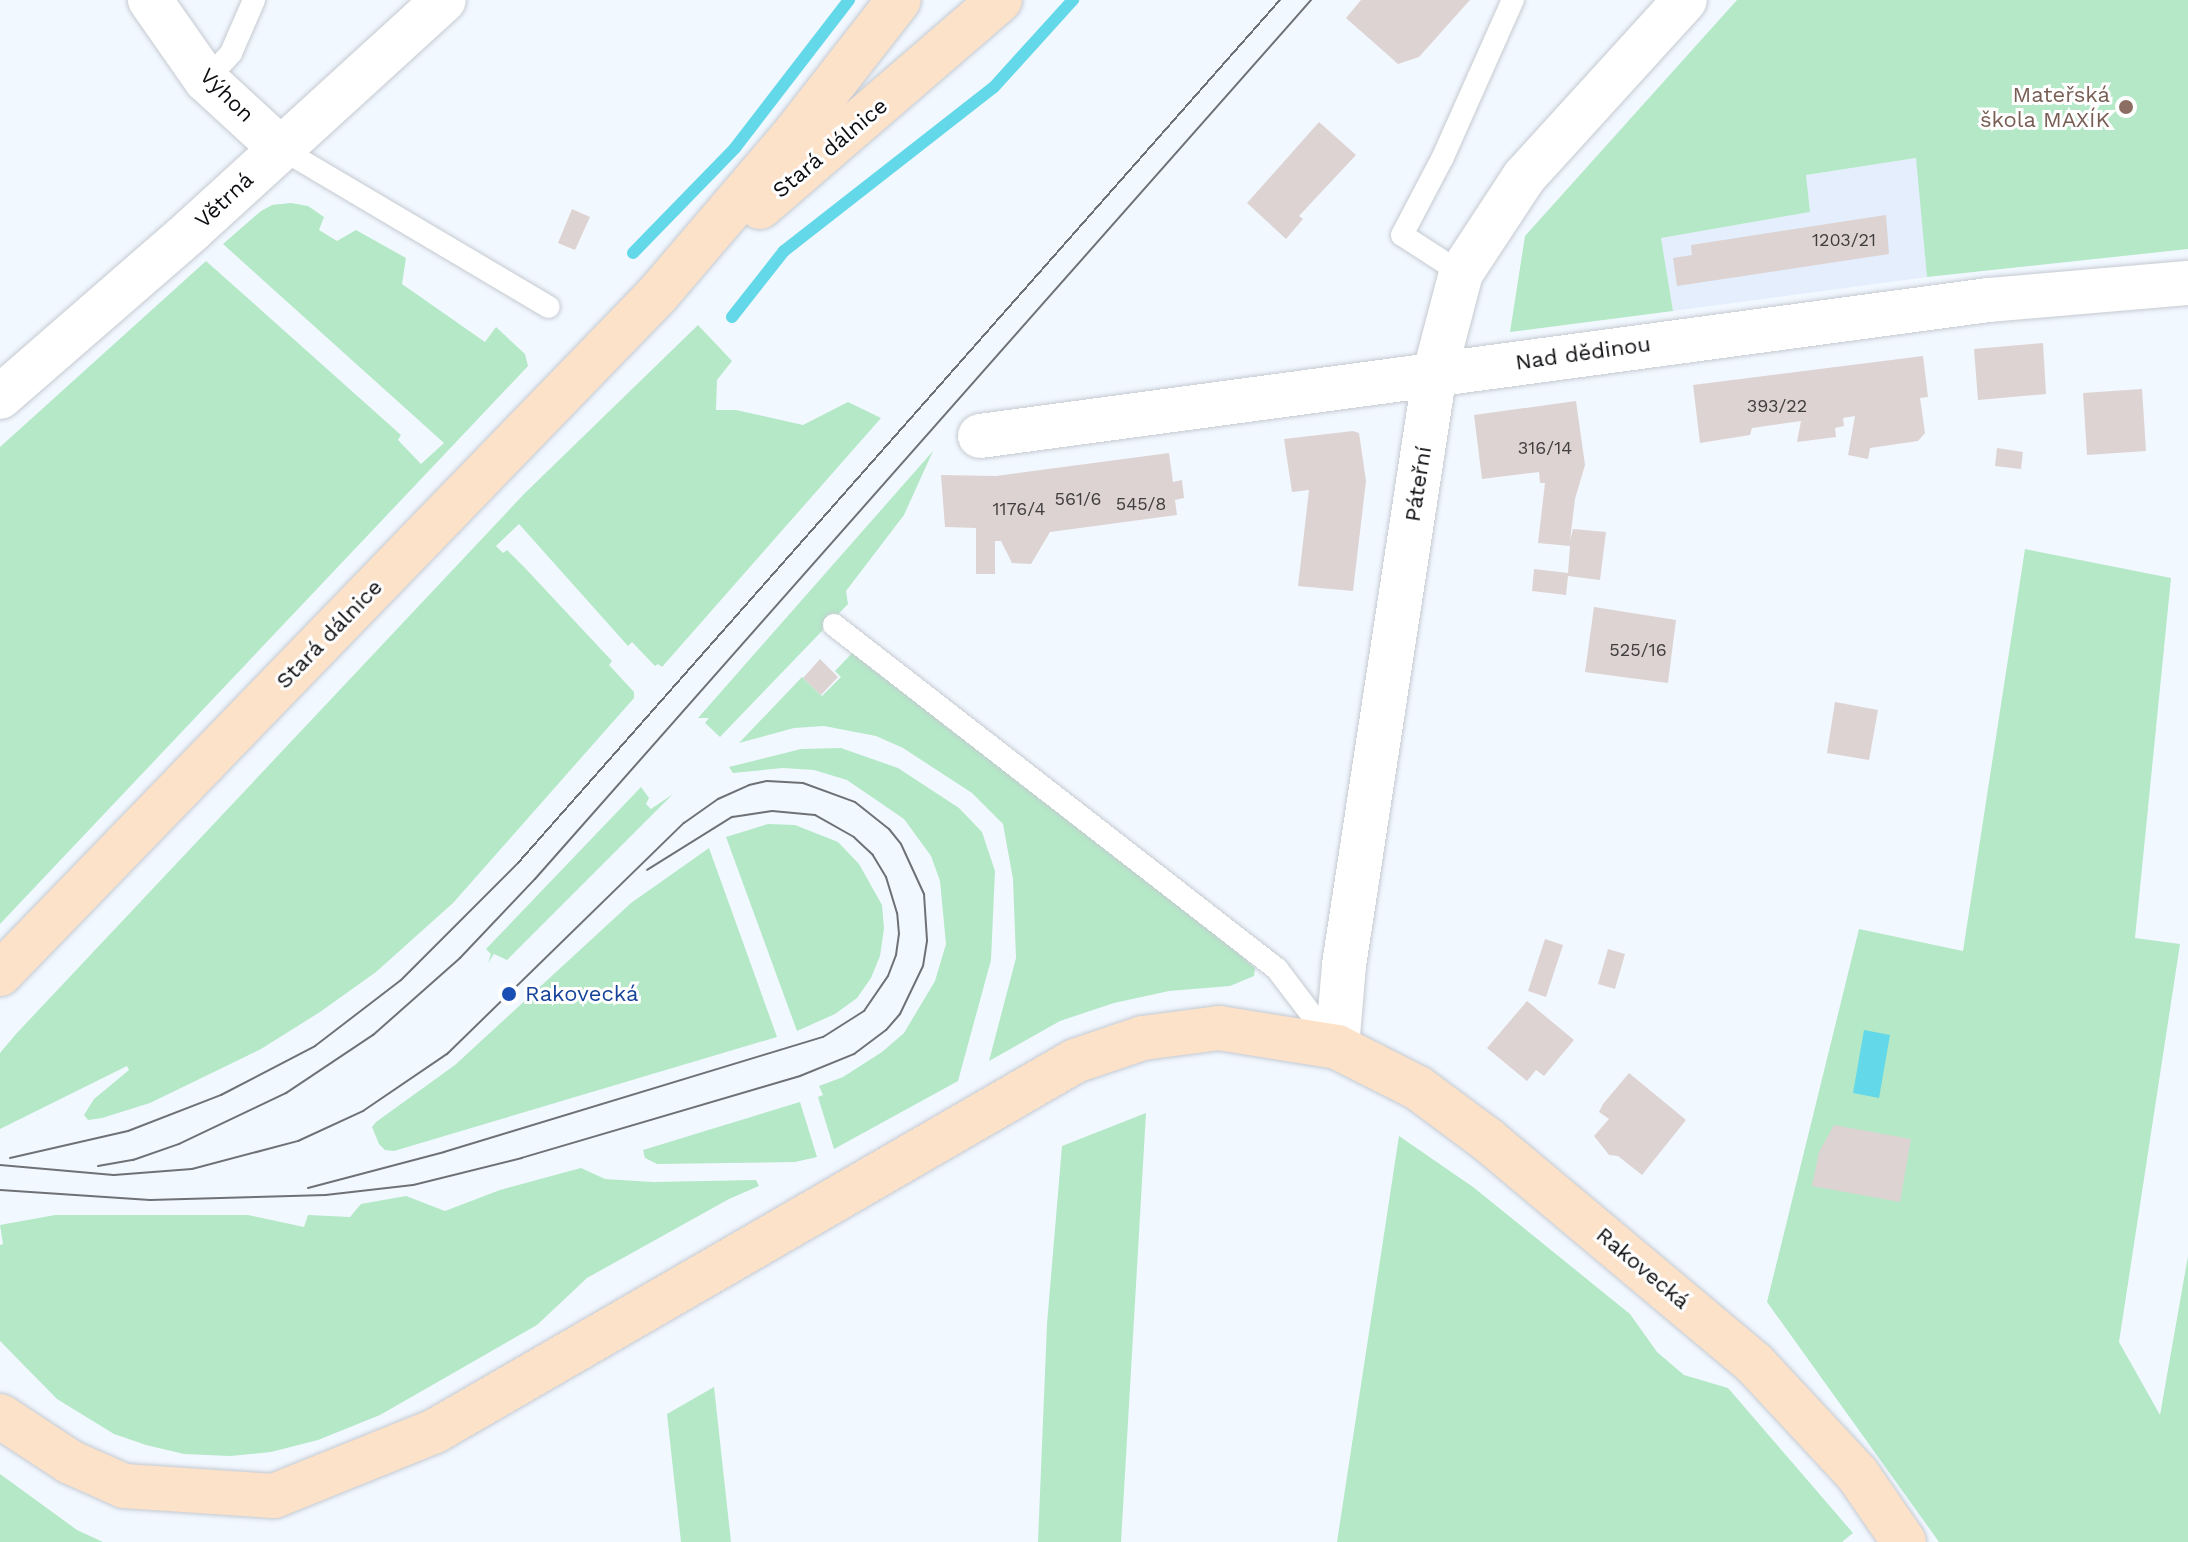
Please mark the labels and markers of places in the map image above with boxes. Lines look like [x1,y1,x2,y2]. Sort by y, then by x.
place label: Mateřská škola MAXÍK [1979,81,2110,132]
marker: Mateřská škola MAXÍK [2117,98,2135,116]
place label: Rakovecká [525,981,639,1007]
marker: Rakovecká [500,985,518,1003]

